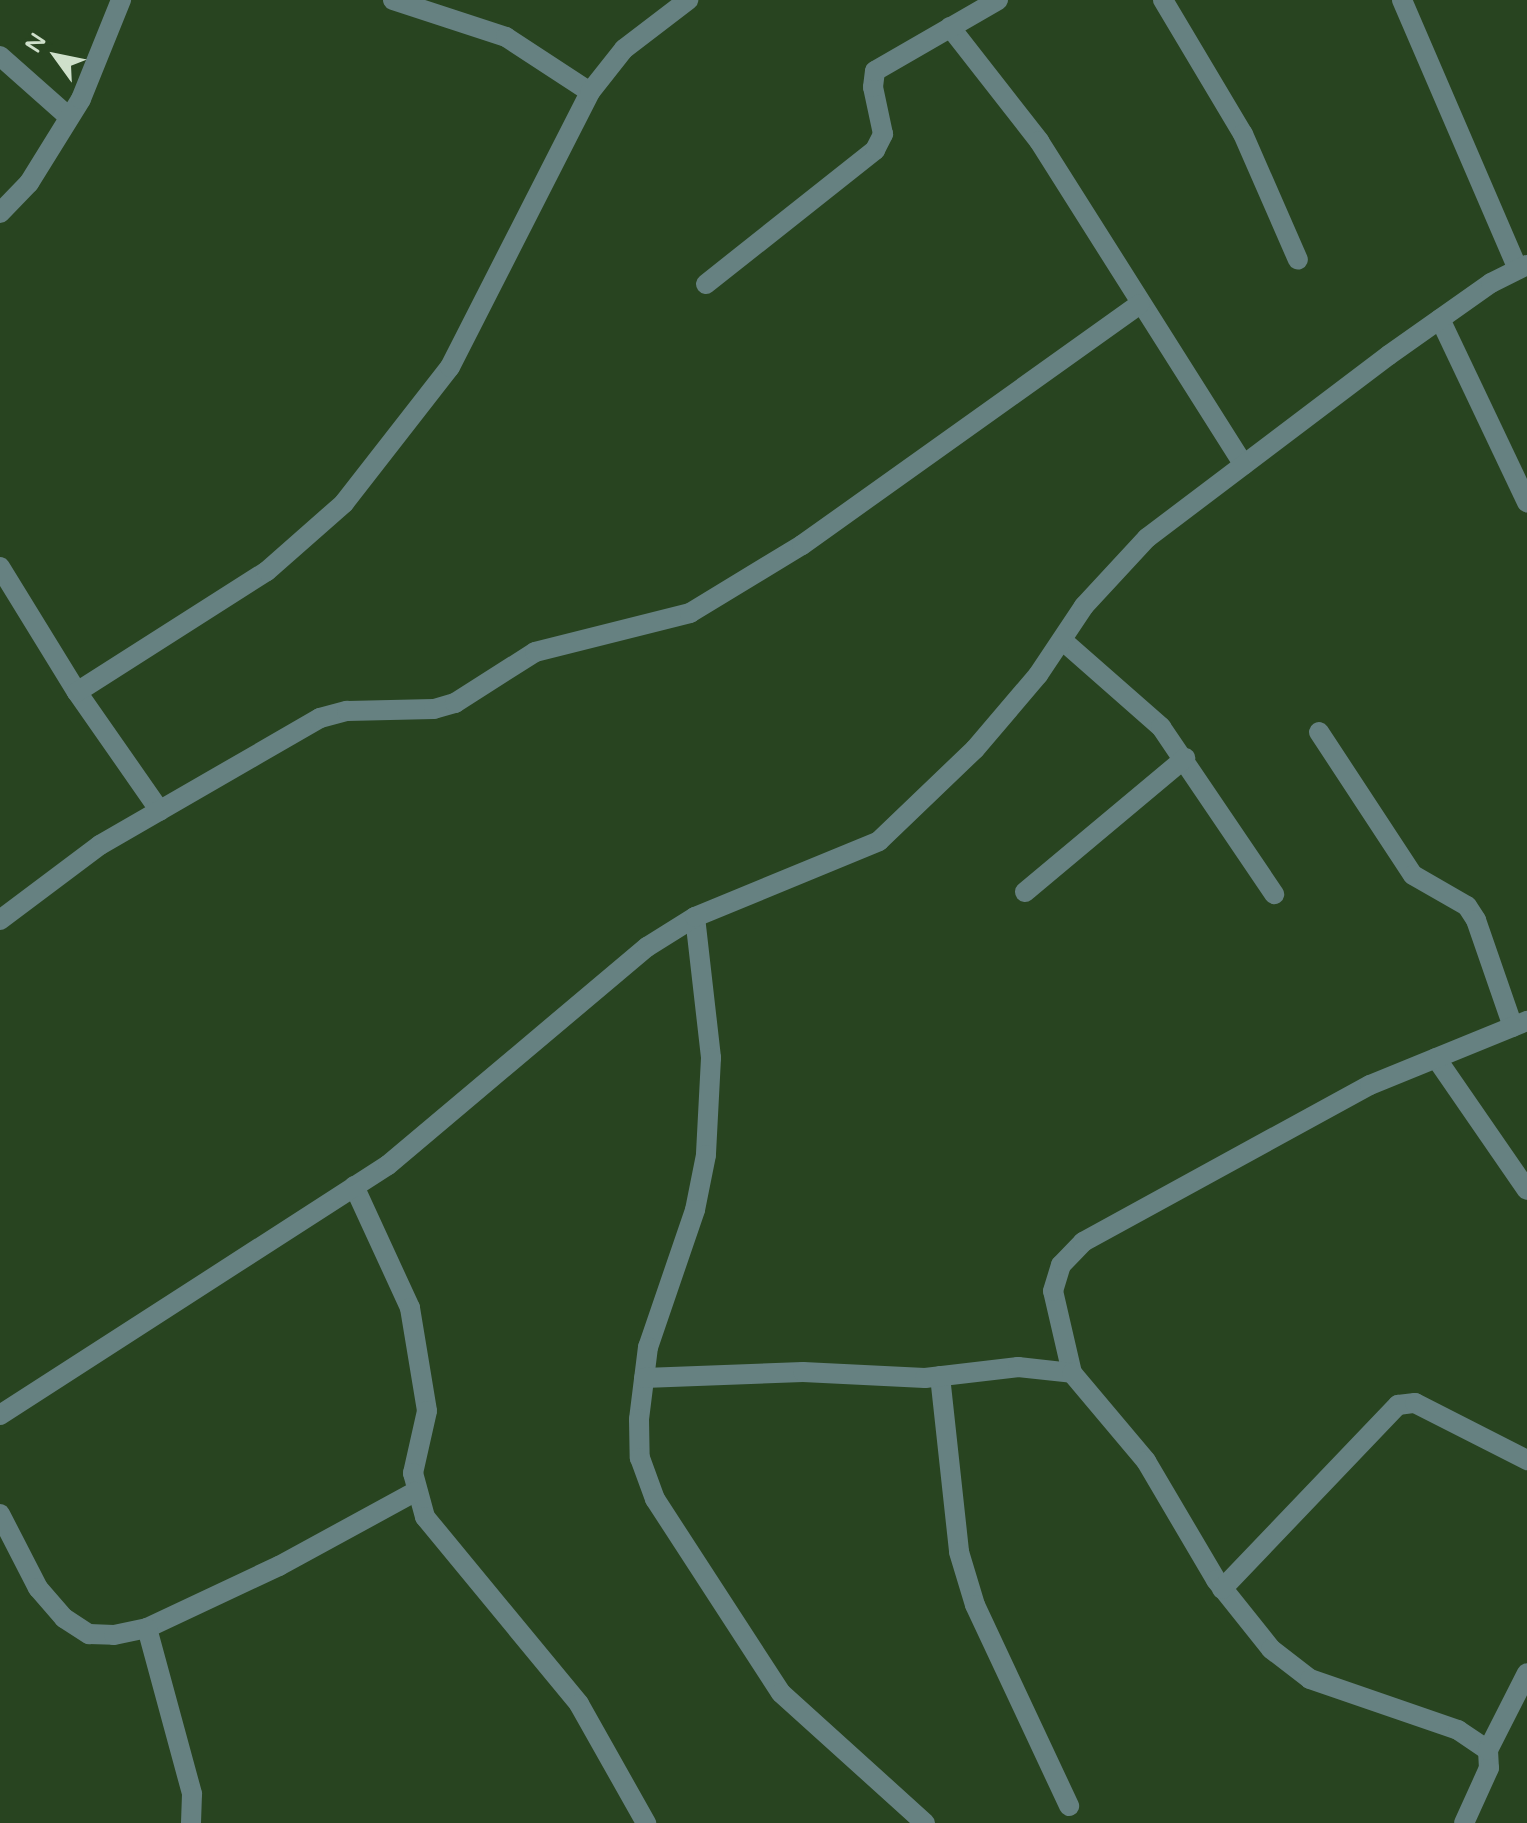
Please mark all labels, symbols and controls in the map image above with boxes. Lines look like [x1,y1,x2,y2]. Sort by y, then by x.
north arrow [16,16,96,96]
text: N [20,28,52,57]

